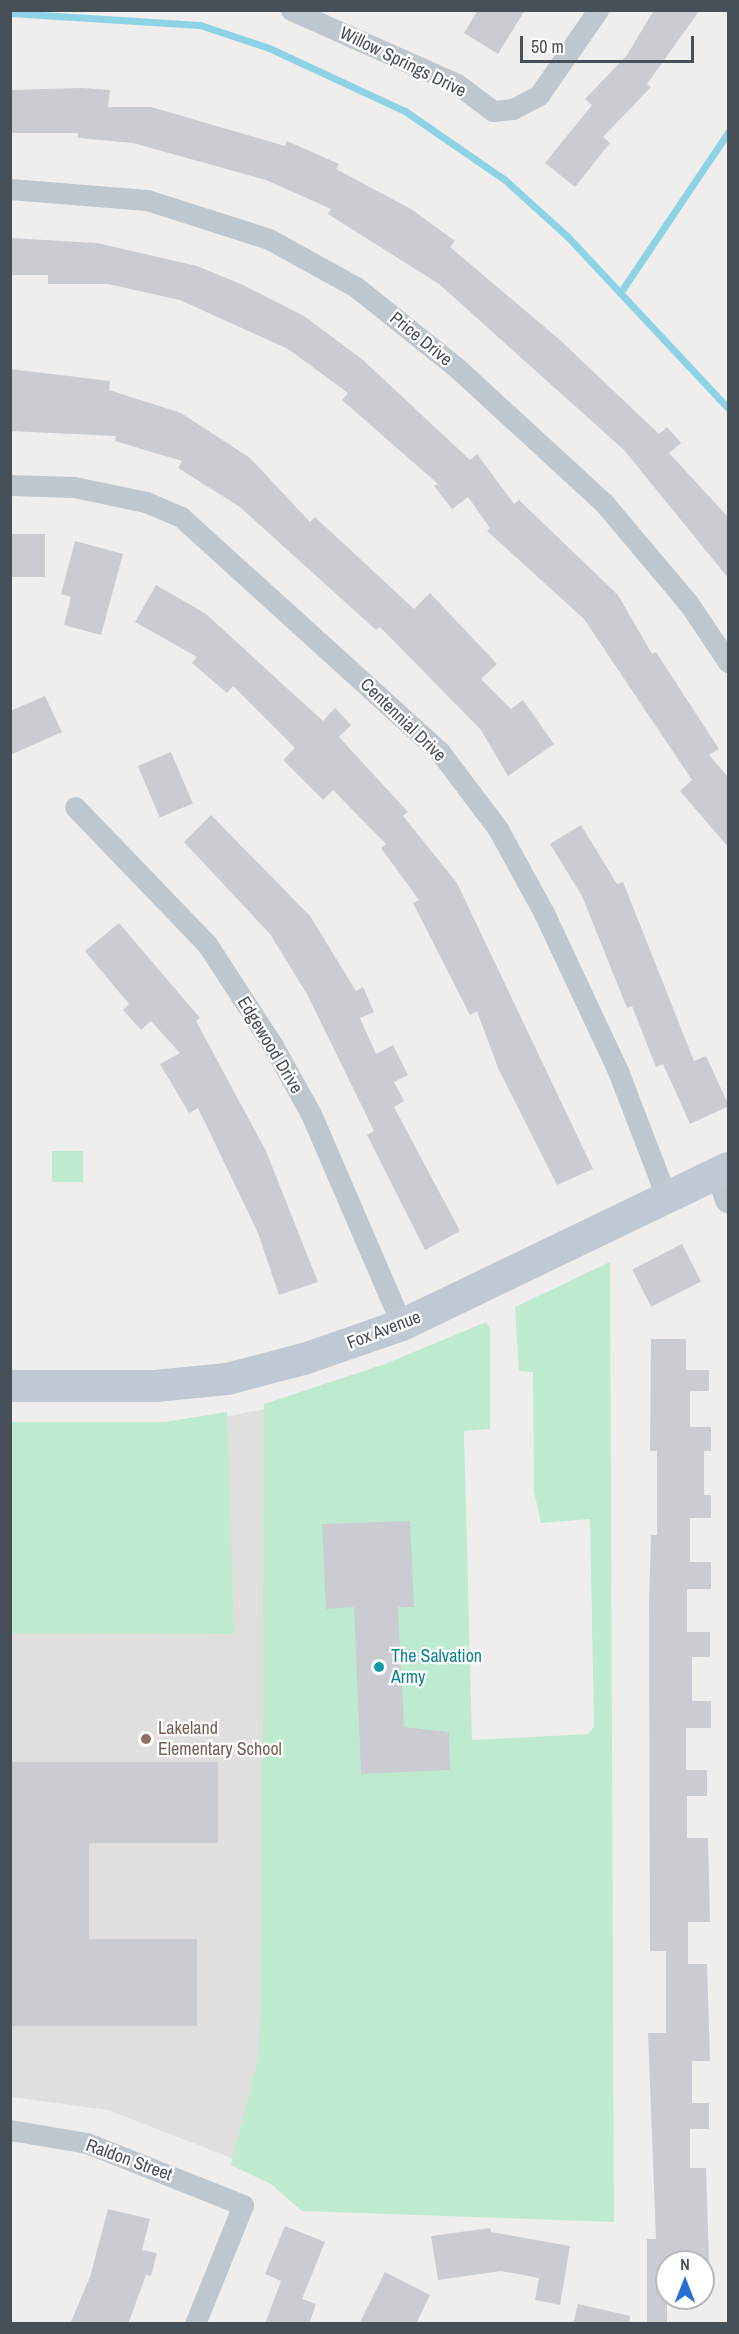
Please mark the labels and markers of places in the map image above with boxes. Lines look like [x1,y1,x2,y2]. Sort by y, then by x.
place label: The Salvation Army [391,1646,482,1688]
marker: The Salvation Army [372,1660,386,1674]
place label: Lakeland Elementary School [158,1718,282,1760]
marker: Lakeland Elementary School [139,1732,153,1746]

